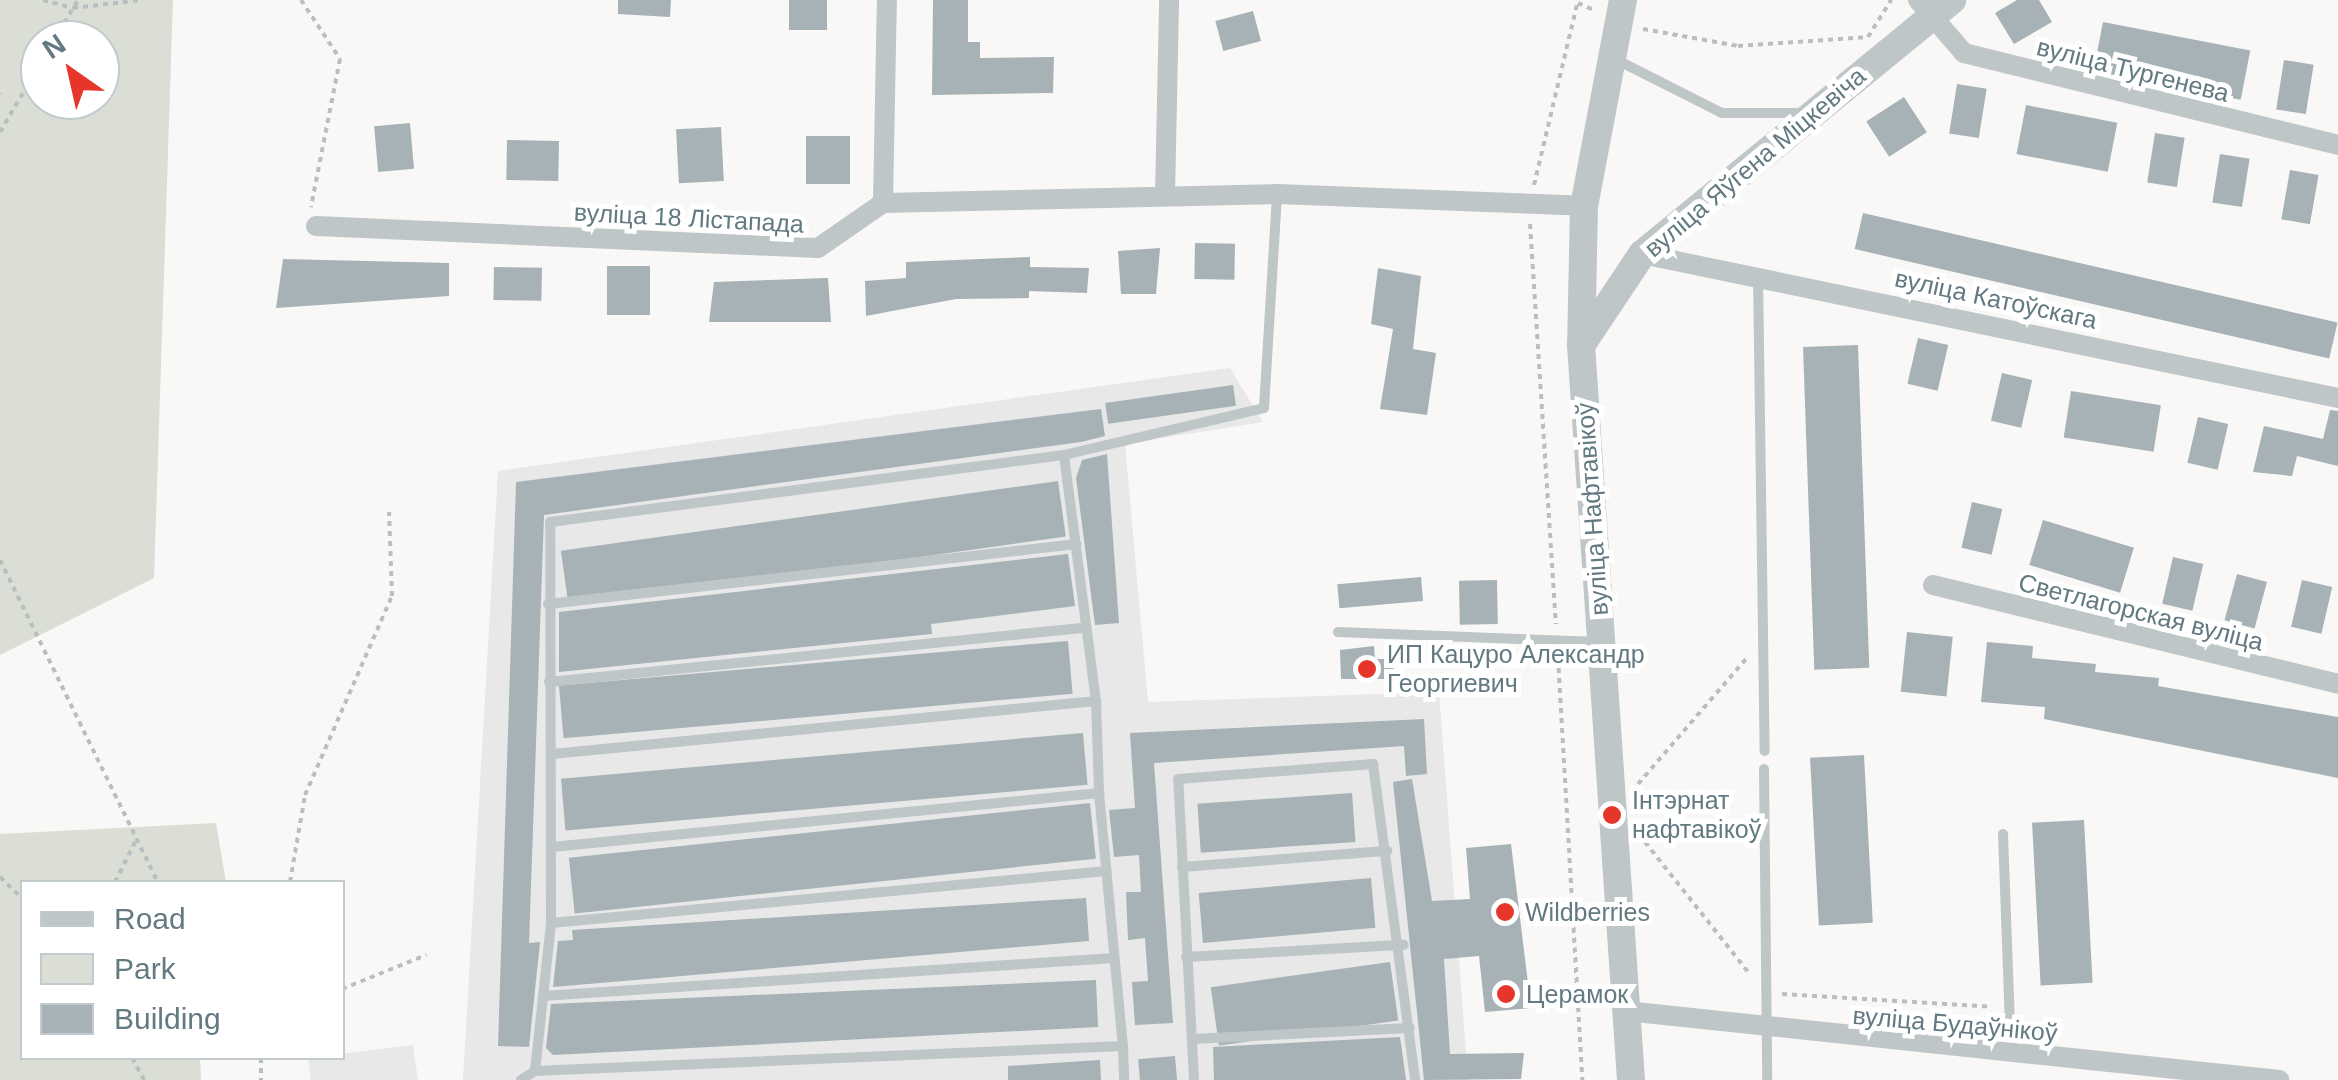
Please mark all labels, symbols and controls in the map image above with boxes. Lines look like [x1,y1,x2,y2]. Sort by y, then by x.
north arrow [20,20,120,120]
text: N [37,28,71,65]
street label: вуліца Тургенева [2034,32,2232,108]
street label: вуліца Яўгена Міцкевіча [1638,61,1872,263]
street label: вуліца 18 Лістапада [573,197,805,239]
street label: вуліца Катоўскага [1892,263,2100,335]
street label: вуліца Нафтавікоў [1570,401,1614,617]
street label: Светлагорская вуліца [2015,567,2267,657]
place label: ИП Кацуро Александр Георгиевич [1387,640,1645,699]
marker: ИП Кацуро Александр Георгиевич [1356,658,1378,680]
place label: Інтэрнат нафтавікоў [1632,786,1761,845]
marker: Інтэрнат нафтавікоў [1601,804,1623,826]
legend [20,880,345,1060]
place label: Wildberries [1525,897,1650,927]
marker: Wildberries [1494,901,1516,923]
text: Road [114,902,186,935]
text: Park [114,952,176,985]
place label: Церамок [1526,979,1628,1009]
marker: Церамок [1495,983,1517,1005]
street label: вуліца Будаўнікоў [1851,1000,2059,1048]
text: Building [114,1002,221,1035]

